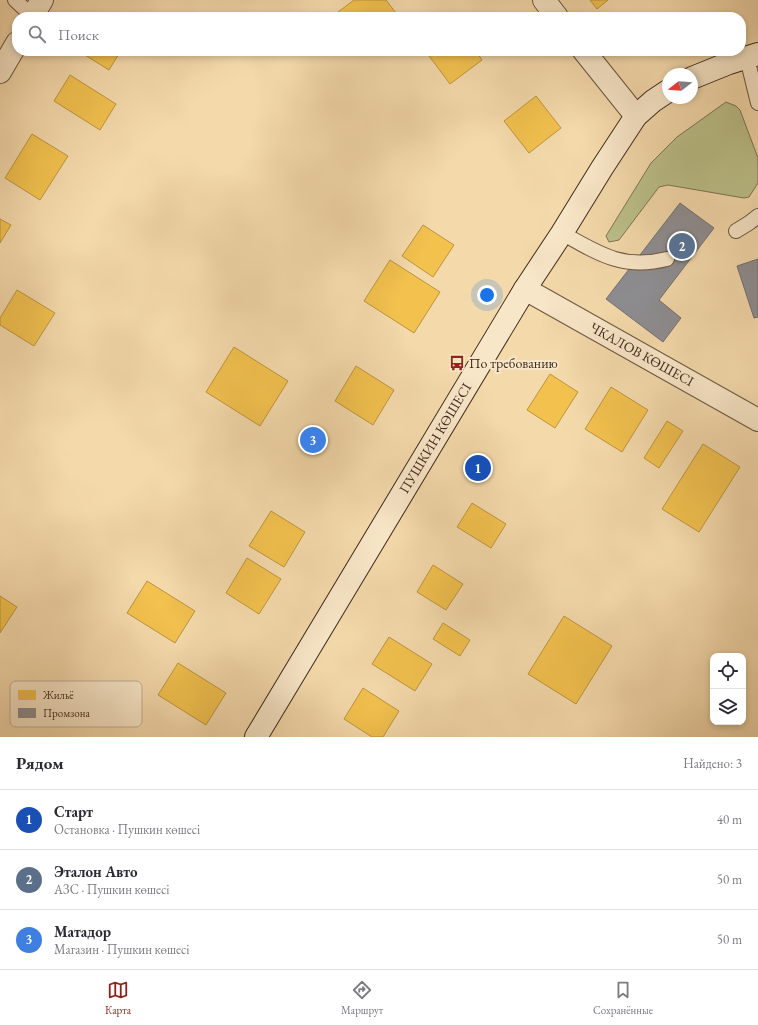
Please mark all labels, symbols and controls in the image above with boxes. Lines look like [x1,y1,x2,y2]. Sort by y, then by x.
search box [12,12,746,56]
icon: search [26,23,48,45]
text: Поиск [58,25,99,44]
north arrow [662,68,698,104]
pin: 2 [669,231,695,261]
your location [477,285,497,305]
street label: ЧКАЛОВ КӨШЕСІ [587,318,698,390]
bus stop icon: По требованию [448,354,466,372]
place label: По требованию [469,354,558,372]
street label: ПУШКИН КӨШЕСІ [395,379,475,497]
pin: 3 [300,425,326,455]
pin: 1 [465,453,491,483]
map controls [710,653,746,725]
button: locate [710,653,746,689]
legend [10,681,142,727]
text: Жильё [42,688,74,702]
button: layers [710,689,746,725]
text: Промзона [43,706,90,720]
text: Рядом [16,752,64,774]
text: Найдено: 3 [683,755,742,772]
text: Старт [54,802,93,821]
text: 1 [26,811,32,828]
text: 40 m [717,811,742,828]
text: Остановка · Пушкин көшесі [54,821,200,838]
text: Эталон Авто [54,862,138,881]
text: 2 [26,871,32,888]
text: 50 m [717,871,742,888]
text: АЗС · Пушкин көшесі [54,881,169,898]
text: Матадор [54,922,111,941]
text: 3 [26,931,32,948]
text: 50 m [717,931,742,948]
text: Магазин · Пушкин көшесі [54,941,189,958]
tab: Карта [105,979,131,1017]
tab: Маршрут [341,979,383,1017]
tab: Сохранённые [593,979,653,1017]

